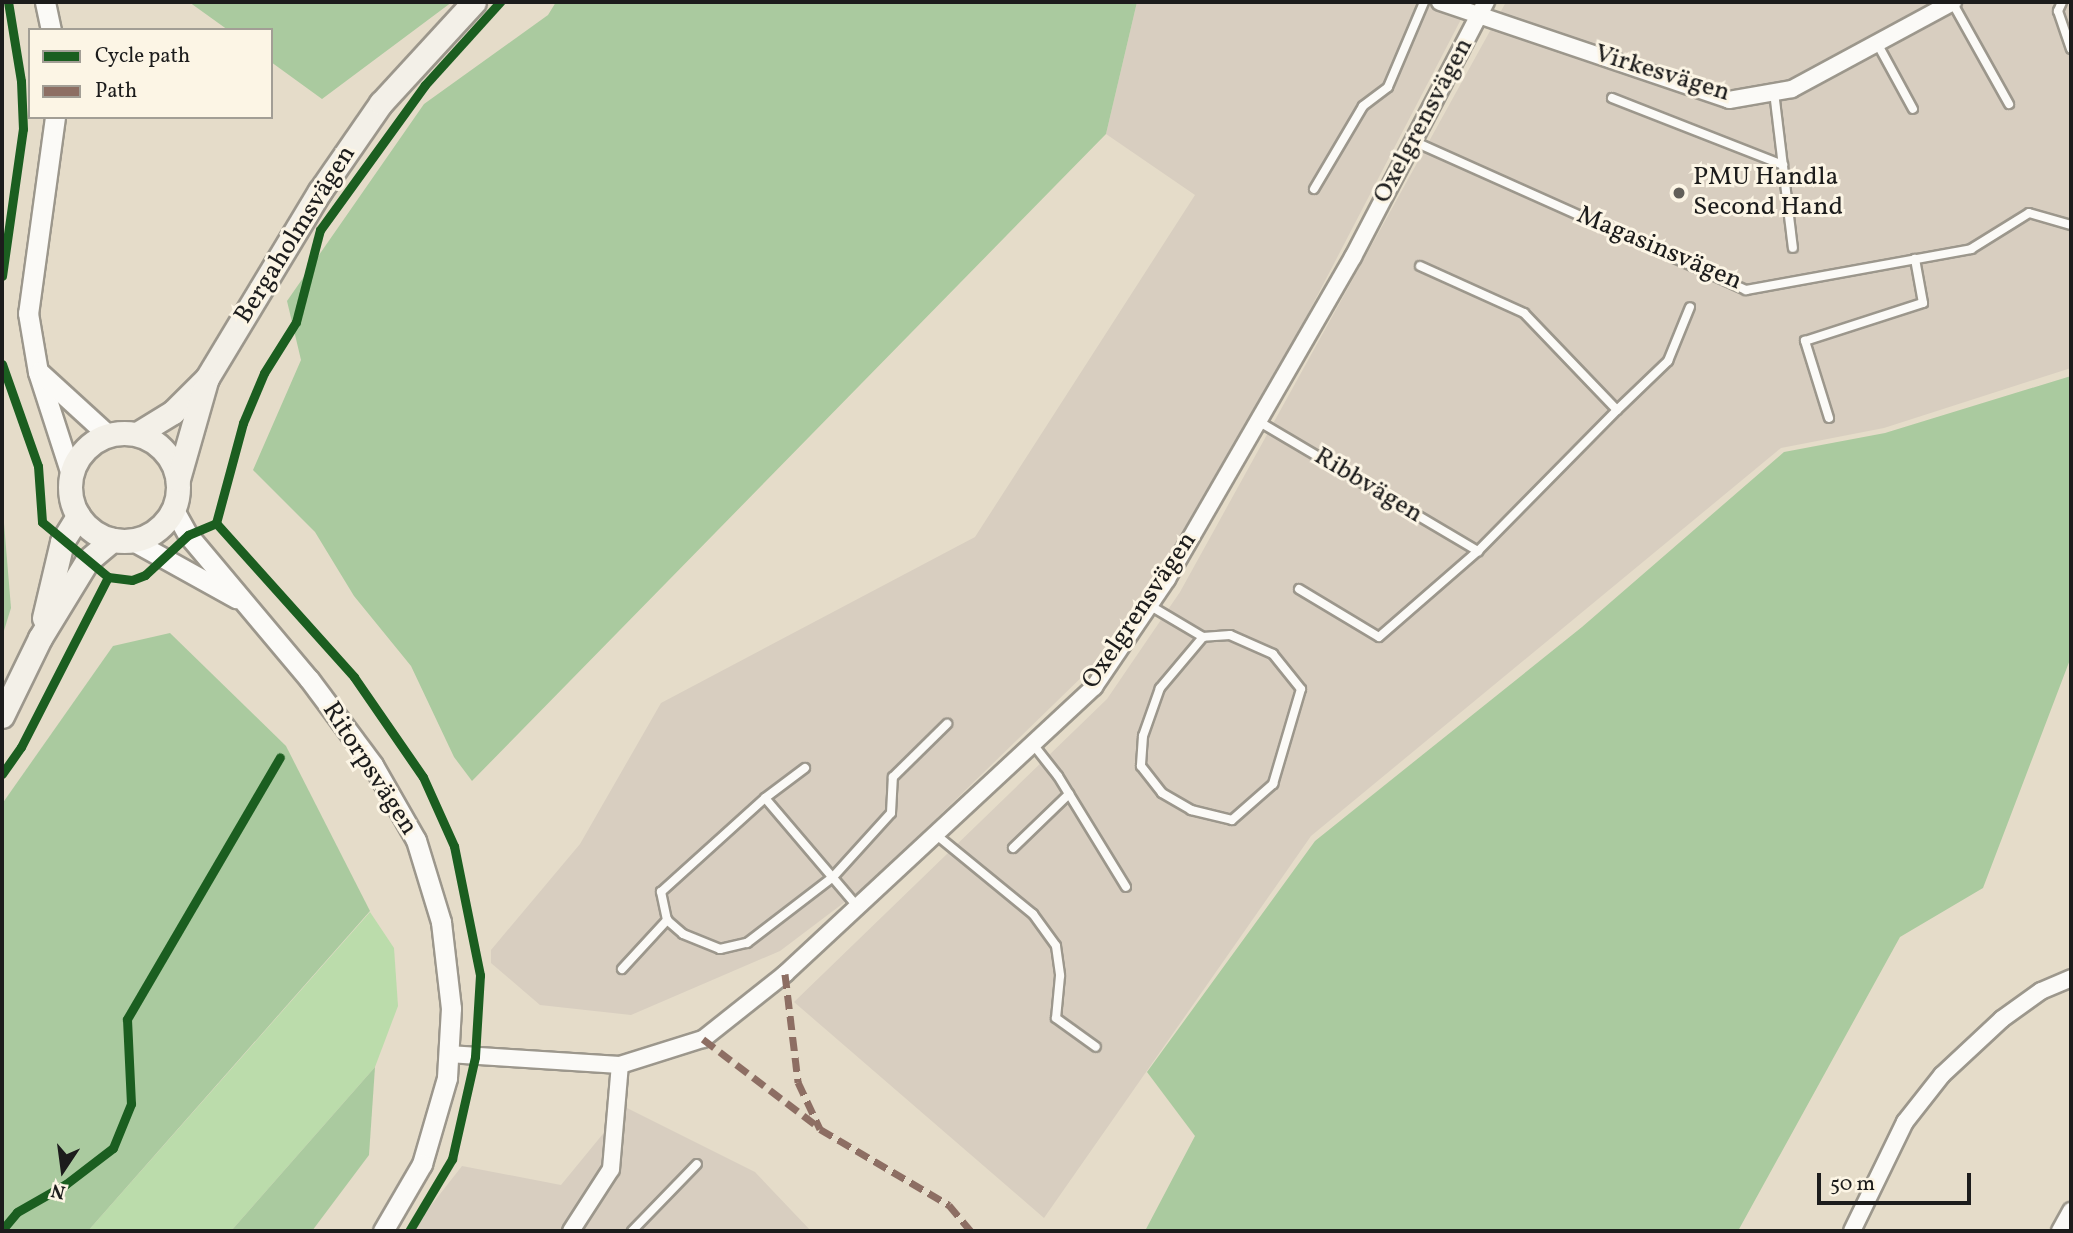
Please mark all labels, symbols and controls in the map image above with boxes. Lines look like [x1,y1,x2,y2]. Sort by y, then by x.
legend [28,28,273,119]
street label: Oxelgrensvägen [1367,33,1481,209]
street label: Virkesvägen [1591,39,1733,109]
text: Cycle path [95,42,190,71]
text: Path [95,77,137,106]
street label: Bergaholmsvägen [229,140,363,330]
place label: PMU Handla Second Hand [1693,162,1843,224]
marker: PMU Handla Second Hand [1671,185,1687,201]
street label: Magasinsvägen [1572,200,1746,298]
street label: Ribbvägen [1308,441,1428,531]
street label: Oxelgrensvägen [1076,527,1204,695]
street label: Ritorpsvägen [314,697,424,841]
north arrow [28,1135,98,1205]
scale bar [1821,1160,1975,1204]
text: 50 m [1830,1170,1875,1199]
text: N [49,1176,68,1205]

